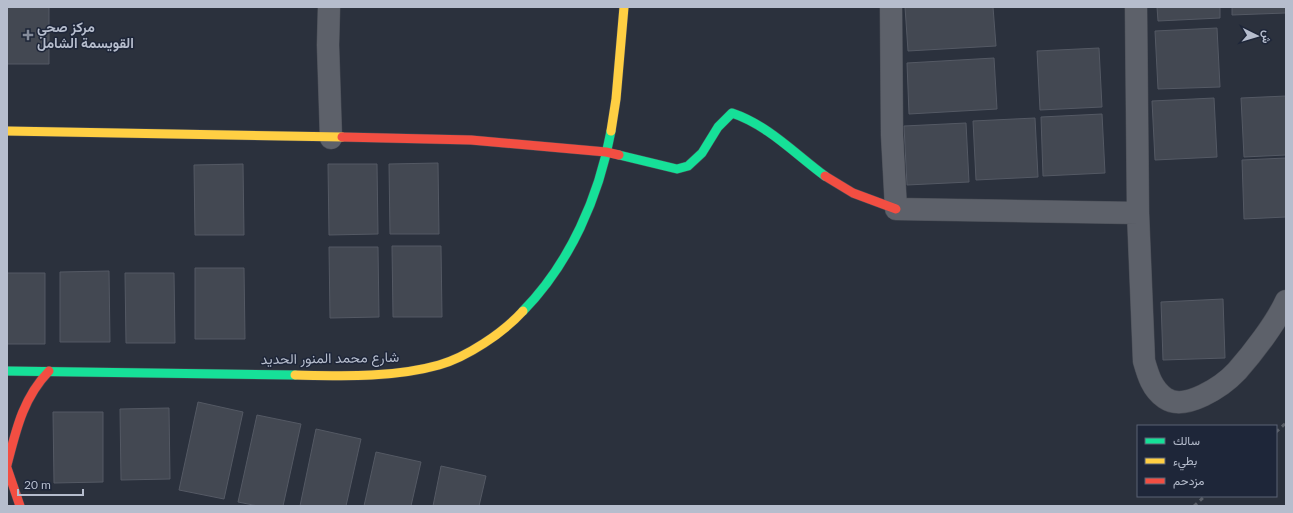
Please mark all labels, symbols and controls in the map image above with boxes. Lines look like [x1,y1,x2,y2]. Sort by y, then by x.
north arrow [1237,16,1277,56]
place label: مركز صحي القويسمة الشامل [37,18,134,52]
marker: مركز صحي القويسمة الشامل [22,29,34,41]
text: ش [1259,30,1275,44]
street label: شارع محمد المنور الحديد [261,348,399,370]
legend [1137,425,1277,497]
text: سالك [1173,433,1200,448]
text: بطيء [1173,453,1197,471]
scale bar [18,471,83,497]
text: مزدحم [1173,473,1204,489]
text: 20 m [24,477,51,492]

